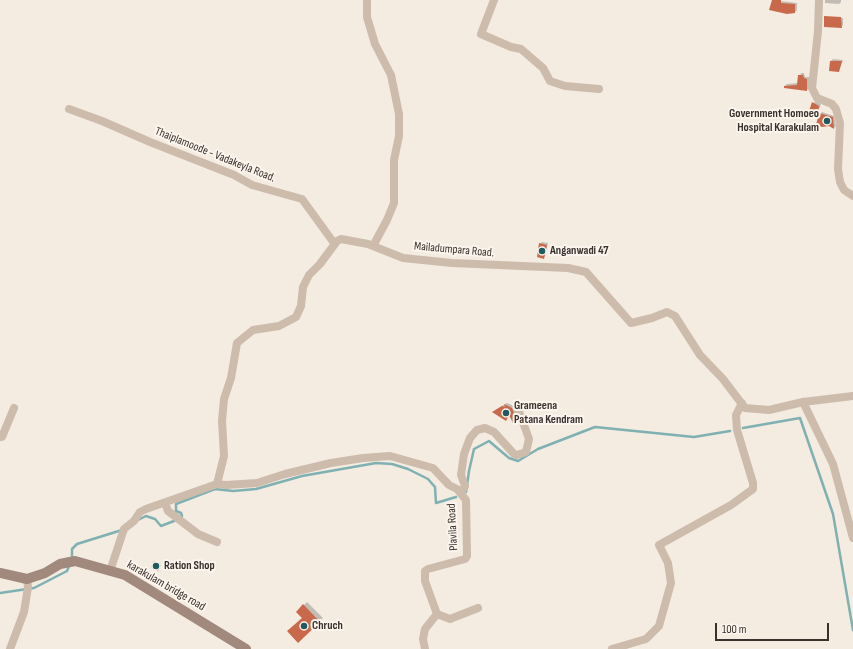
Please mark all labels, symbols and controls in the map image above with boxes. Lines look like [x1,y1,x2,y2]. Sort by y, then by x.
place label: Government Homoeo Hospital Karakulam [729,107,819,135]
marker: Government Homoeo Hospital Karakulam [822,116,832,126]
street label: Thaiplamoode - Vadakeyla Road. [153,124,277,186]
street label: Mailadumpara Road. [413,239,495,261]
place label: Anganwadi 47 [550,244,609,258]
marker: Anganwadi 47 [537,246,547,256]
place label: Grameena Patana Kendram [514,399,583,427]
marker: Grameena Patana Kendram [501,408,511,418]
street label: Plavila Road [445,503,461,551]
street label: karakulam bridge road [124,558,208,614]
place label: Ration Shop [164,559,215,573]
marker: Ration Shop [151,561,161,571]
scale bar [717,615,831,641]
place label: Chruch [312,619,343,633]
marker: Chruch [299,621,309,631]
text: 100 m [722,622,747,637]

